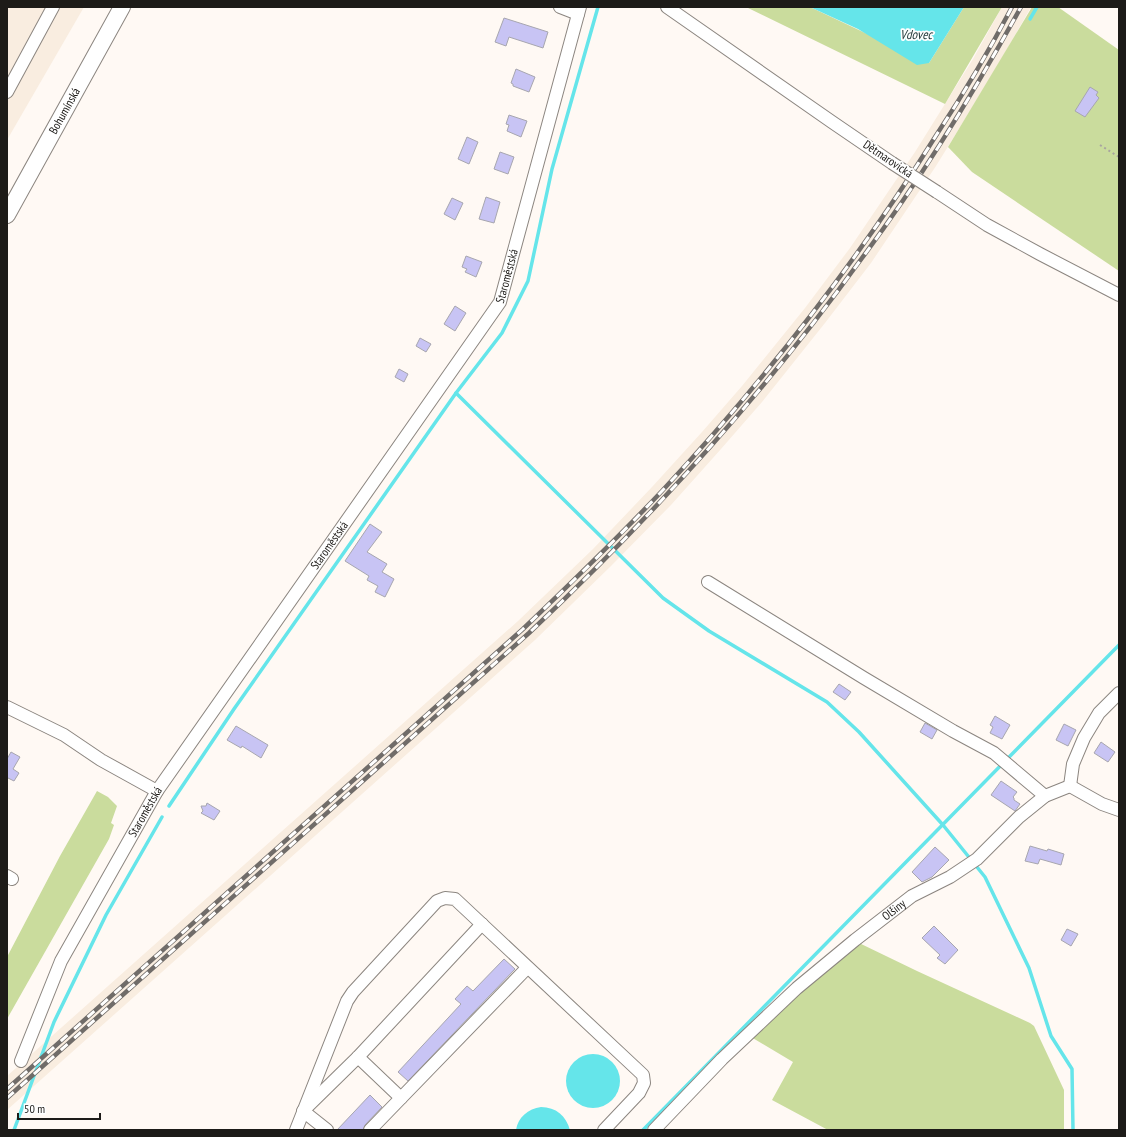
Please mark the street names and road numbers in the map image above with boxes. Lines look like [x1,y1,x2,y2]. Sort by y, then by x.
street label: Bohumínská [45,85,83,136]
street label: Dětmarovická [861,137,916,181]
street label: Staroměstská [492,247,521,305]
street label: Staroměstská [307,518,351,572]
street label: Staroměstská [125,783,165,839]
street label: Olšiny [879,895,909,923]

